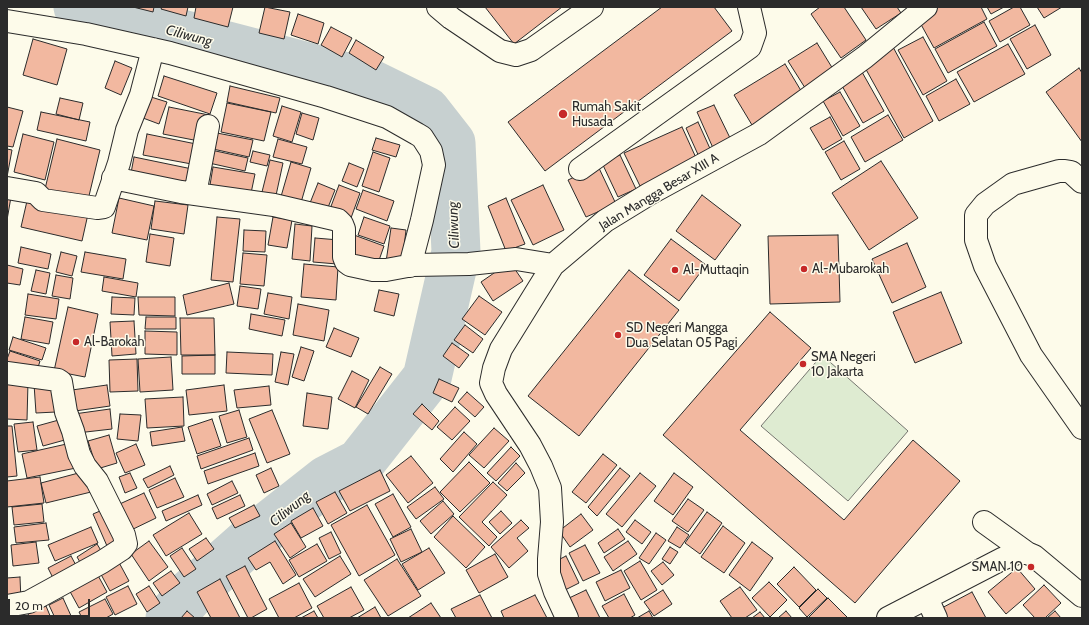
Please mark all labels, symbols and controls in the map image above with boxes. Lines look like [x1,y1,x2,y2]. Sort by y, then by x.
water label: Ciliwung [164,22,214,50]
place label: Rumah Sakit Husada [572,99,641,130]
marker: Rumah Sakit Husada [557,108,569,120]
street label: Jalan Mangga Besar XIII A [596,150,722,234]
water label: Ciliwung [445,201,463,249]
place label: Al-Mubarokah [812,261,889,277]
place label: Al-Muttaqin [683,262,749,278]
marker: Al-Mubarokah [799,264,809,274]
marker: Al-Muttaqin [670,265,680,275]
place label: SD Negeri Mangga Dua Selatan 05 Pagi [626,320,738,351]
marker: SD Negeri Mangga Dua Selatan 05 Pagi [613,330,623,340]
place label: Al-Barokah [84,334,145,350]
marker: Al-Barokah [71,337,81,347]
place label: SMA Negeri 10 Jakarta [811,349,876,380]
marker: SMA Negeri 10 Jakarta [798,359,808,369]
water label: Ciliwung [266,488,314,530]
place label: SMAN 10 [971,559,1023,575]
marker: SMAN 10 [1026,562,1036,572]
scale bar [10,591,92,617]
text: 20 m [15,598,43,613]

